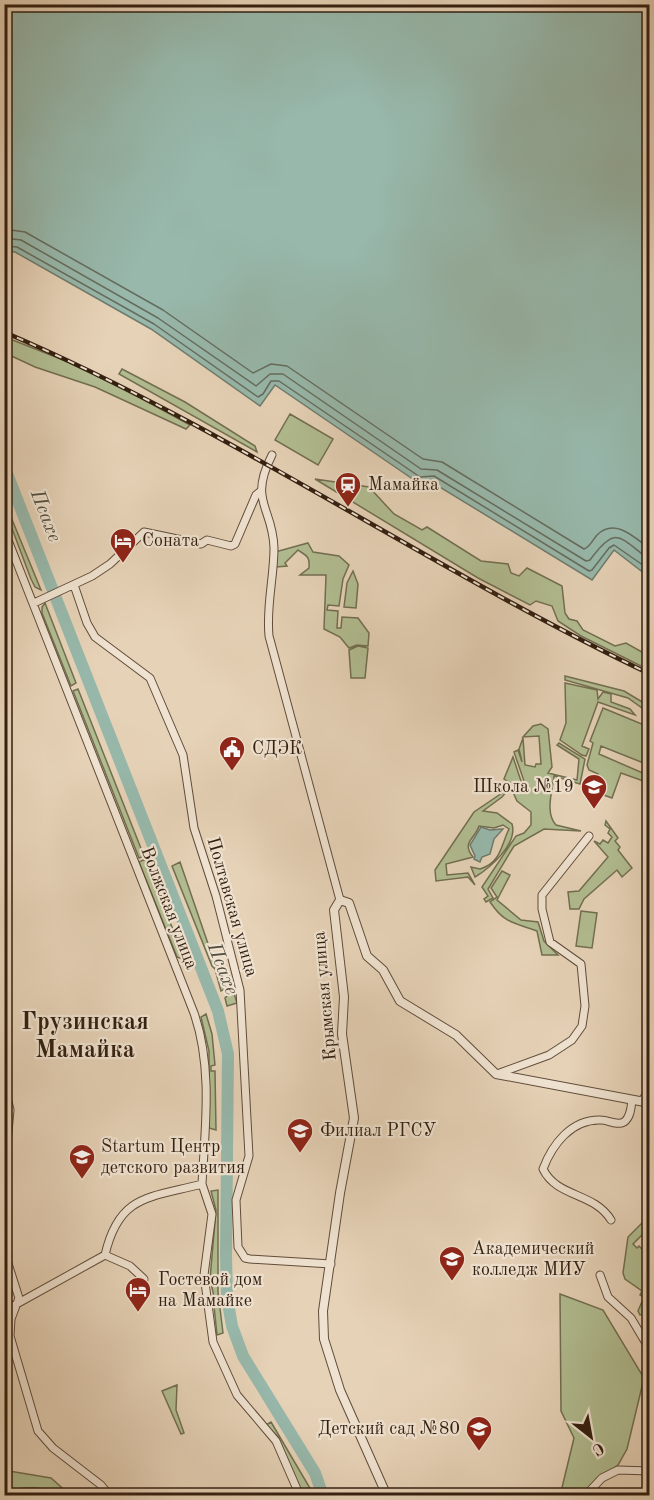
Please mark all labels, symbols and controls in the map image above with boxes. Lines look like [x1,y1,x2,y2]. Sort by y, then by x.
station icon: Мамайка [333,470,363,508]
place label: Мамайка [368,476,439,494]
water label: Псахе [26,486,64,545]
hotel icon: Соната [108,526,138,564]
place label: Соната [142,532,199,550]
public building icon: СДЭК [217,734,247,772]
place label: СДЭК [252,740,302,758]
school or university icon: Школа №19 [579,772,609,810]
place label: Школа №19 [473,778,574,796]
street label: Полтавская улица [203,835,261,979]
street label: Волжская улица [137,844,201,972]
street label: Крымская улица [310,930,340,1062]
water label: Псахе [203,939,241,998]
district label: Грузинская Мамайка [21,1011,149,1063]
school or university icon: Филиал РГСУ [285,1116,315,1154]
place label: Филиал РГСУ [320,1122,437,1140]
place label: Startum Центр детского развития [101,1138,245,1177]
school or university icon: Startum Центр детского развития [67,1142,97,1180]
place label: Академический колледж МИУ [472,1240,594,1279]
school or university icon: Академический колледж МИУ [437,1244,467,1282]
place label: Гостевой дом на Мамайке [158,1271,262,1310]
hotel icon: Гостевой дом на Мамайке [123,1275,153,1313]
north arrow [561,1407,621,1467]
school or university icon: Детский сад №80 [464,1414,494,1452]
place label: Детский сад №80 [318,1420,460,1438]
text: С [589,1439,606,1458]

